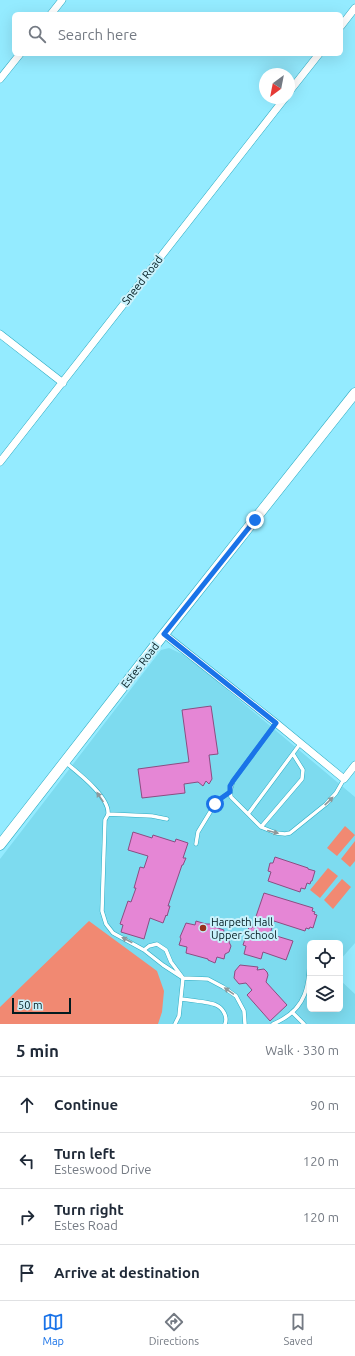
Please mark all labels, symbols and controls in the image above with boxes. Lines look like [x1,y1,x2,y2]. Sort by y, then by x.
search box [12,12,343,56]
icon: search [26,23,48,45]
text: Search here [58,26,137,43]
north arrow [259,68,295,104]
street label: Sneed Road [119,253,165,307]
route end [246,511,264,529]
street label: Estes Road [119,640,161,690]
one-way arrow [96,791,104,802]
route start [206,795,224,813]
one-way arrow [324,796,334,805]
one-way arrow [267,829,280,835]
place label: Harpeth Hall Upper School [211,916,277,941]
marker: Harpeth Hall Upper School [198,923,208,933]
one-way arrow [121,937,133,944]
map controls [307,940,343,1012]
button: locate [307,940,343,976]
button: layers [307,976,343,1012]
one-way arrow [223,987,234,995]
scale bar [12,996,71,1015]
text: 50 m [18,999,42,1011]
text: 5 min [16,1041,59,1060]
text: Walk · 330 m [265,1043,339,1057]
icon: ahead [16,1094,38,1116]
text: Continue [54,1096,118,1113]
text: 90 m [310,1098,339,1112]
text: Turn left [54,1145,115,1162]
icon: left [16,1150,38,1172]
text: 120 m [303,1154,339,1168]
text: Esteswood Drive [54,1162,151,1176]
text: Turn right [54,1201,124,1218]
icon: right [16,1206,38,1228]
text: 120 m [303,1210,339,1224]
text: Estes Road [54,1218,118,1232]
icon: arrive [16,1262,38,1284]
text: Arrive at destination [54,1264,200,1281]
tab: Map [42,1311,64,1347]
tab: Directions [149,1311,199,1347]
tab: Saved [283,1311,313,1347]

